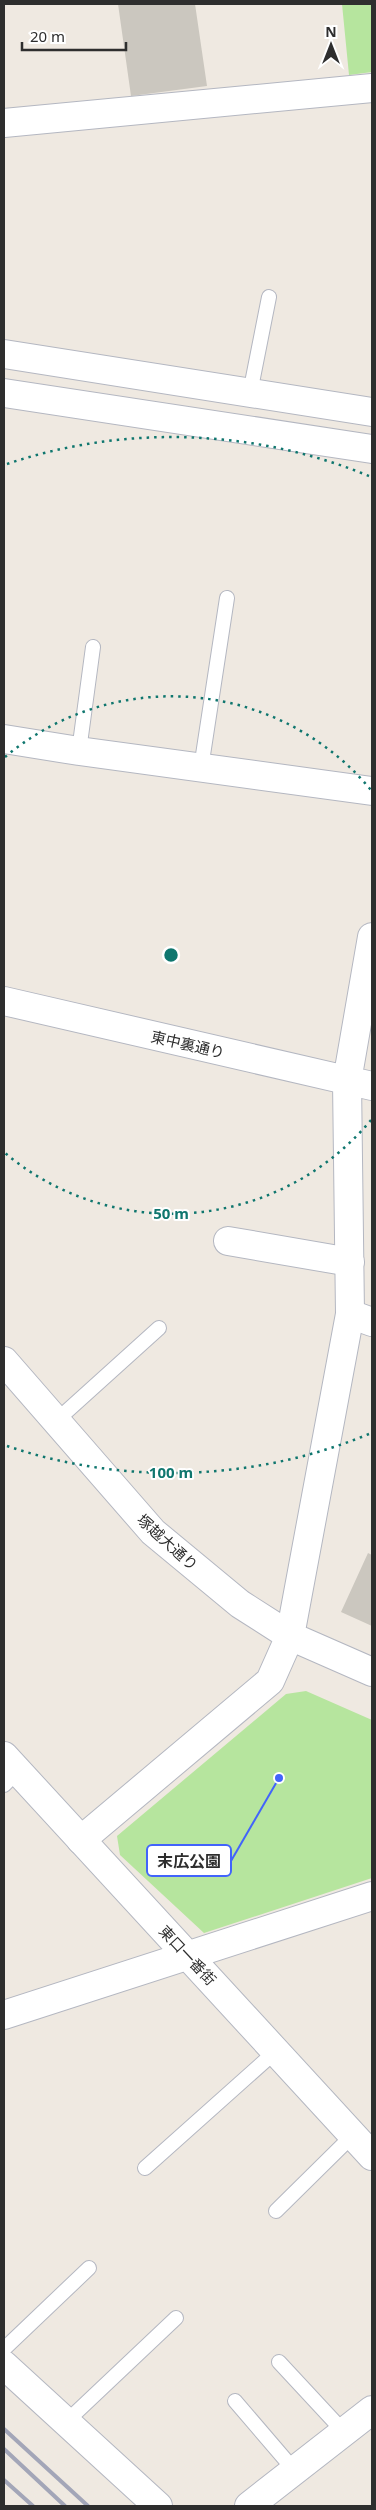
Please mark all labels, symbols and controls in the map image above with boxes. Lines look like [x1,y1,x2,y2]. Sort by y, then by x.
scale bar [22,20,126,52]
north arrow [306,20,356,70]
text: N [325,22,337,41]
text: 20 m [30,26,65,46]
centre of rings [162,946,180,964]
street label: 東中裏通り [149,1026,227,1062]
text: 50 m [153,1203,189,1223]
text: 100 m [149,1462,193,1482]
street label: 塚越大通り [133,1509,203,1575]
callout: 末広公園 [147,1845,231,1876]
text: 末広公園 [157,1850,221,1872]
street label: 東口一番街 [155,1921,221,1989]

